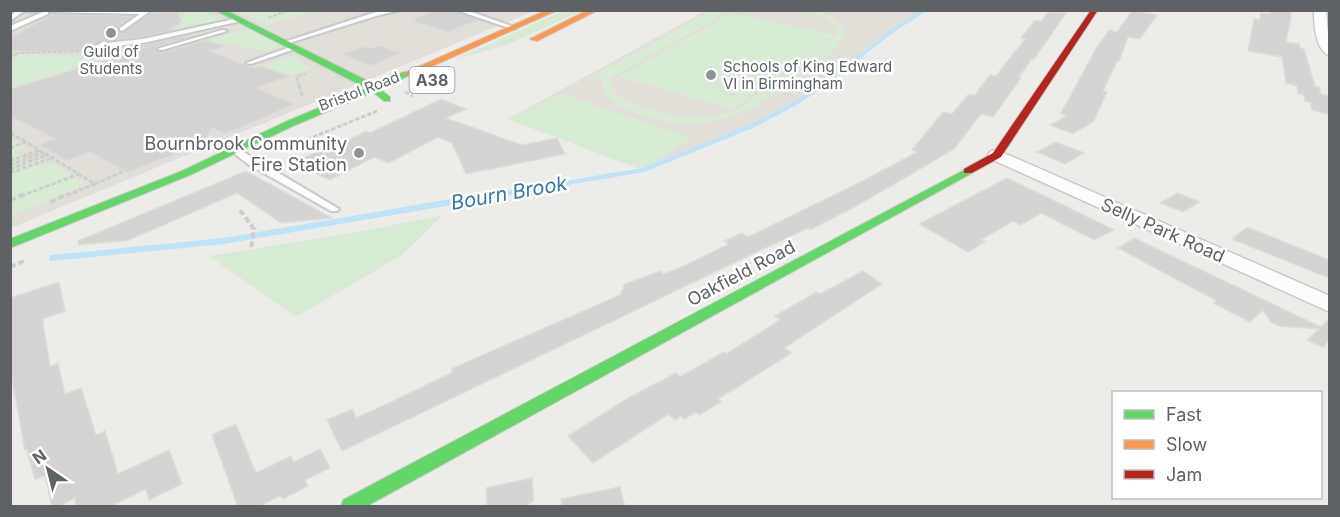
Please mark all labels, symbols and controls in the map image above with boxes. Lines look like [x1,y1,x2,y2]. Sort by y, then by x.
marker: Guild of Students [104,26,118,40]
place label: Guild of Students [80,42,143,78]
place label: Schools of King Edward VI in Birmingham [723,57,892,93]
street label: Bristol Road [316,67,402,115]
road number: A38 [410,67,454,93]
marker: Schools of King Edward VI in Birmingham [704,68,718,82]
place label: Bournbrook Community Fire Station [145,133,347,175]
marker: Bournbrook Community Fire Station [352,146,366,160]
water label: Bourn Brook [449,171,570,215]
street label: Selly Park Road [1098,193,1228,267]
street label: Oakfield Road [683,236,799,310]
legend [1112,391,1322,499]
text: Fast [1166,404,1202,425]
text: Slow [1166,434,1207,455]
north arrow [18,439,78,499]
text: N [29,445,50,468]
text: Jam [1166,464,1202,485]

